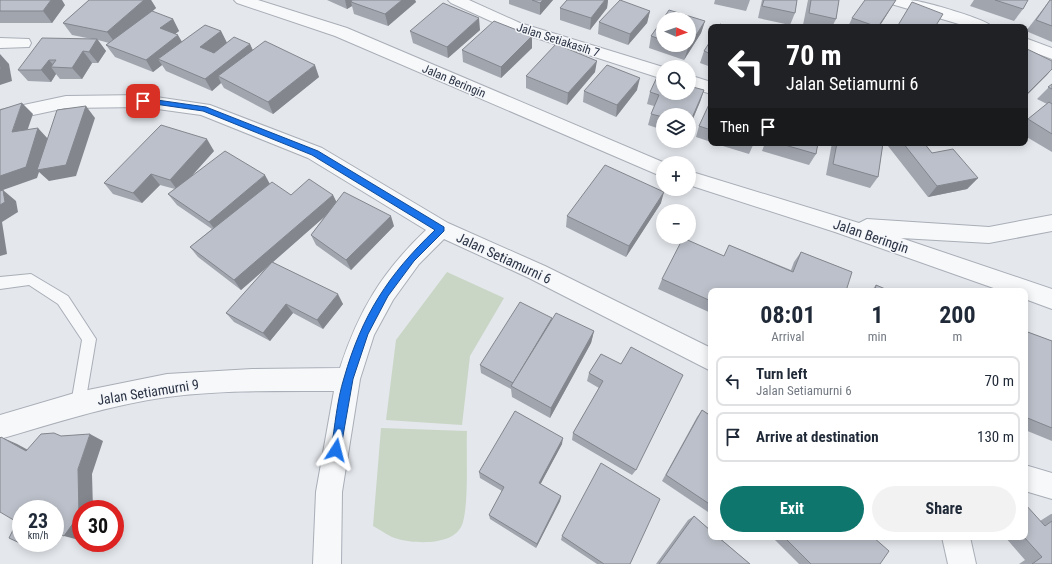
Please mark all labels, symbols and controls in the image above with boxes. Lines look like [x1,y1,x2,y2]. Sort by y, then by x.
north arrow [656,12,696,52]
map controls [656,12,696,244]
street label: Jalan Setiakasih 7 [515,20,601,60]
text: 70 m [786,39,842,72]
icon: left [720,40,772,92]
button: search [656,60,696,100]
street label: Jalan Beringin [420,61,488,101]
text: Jalan Setiamurni 6 [786,73,918,94]
pin [126,84,160,118]
icon: arrive [132,90,154,112]
button: layers [656,108,696,148]
icon: arrive [757,116,779,138]
text: Then [720,118,749,136]
button: + [656,156,696,196]
button: − [656,204,696,244]
street label: Jalan Beringin [831,216,911,256]
street label: Jalan Setiamurni 6 [454,229,554,287]
text: 08:01 [760,301,815,329]
text: 1 [871,301,883,329]
text: 200 [939,301,976,329]
text: Arrival [771,329,804,344]
text: min [868,329,887,344]
text: m [953,329,962,344]
text: Turn left [756,365,807,383]
icon: left [722,370,744,392]
text: 70 m [984,372,1014,390]
street label: Jalan Setiamurni 9 [96,376,200,408]
text: Jalan Setiamurni 6 [756,383,852,398]
icon: arrive [722,426,744,448]
text: Arrive at destination [756,428,879,446]
text: 130 m [977,428,1014,446]
position arrow [315,429,357,471]
button: Exit [720,486,864,532]
button: Share [872,486,1016,532]
speed limit sign: 30 [72,500,124,552]
text: 23 [28,509,48,533]
text: km/h [28,530,48,541]

